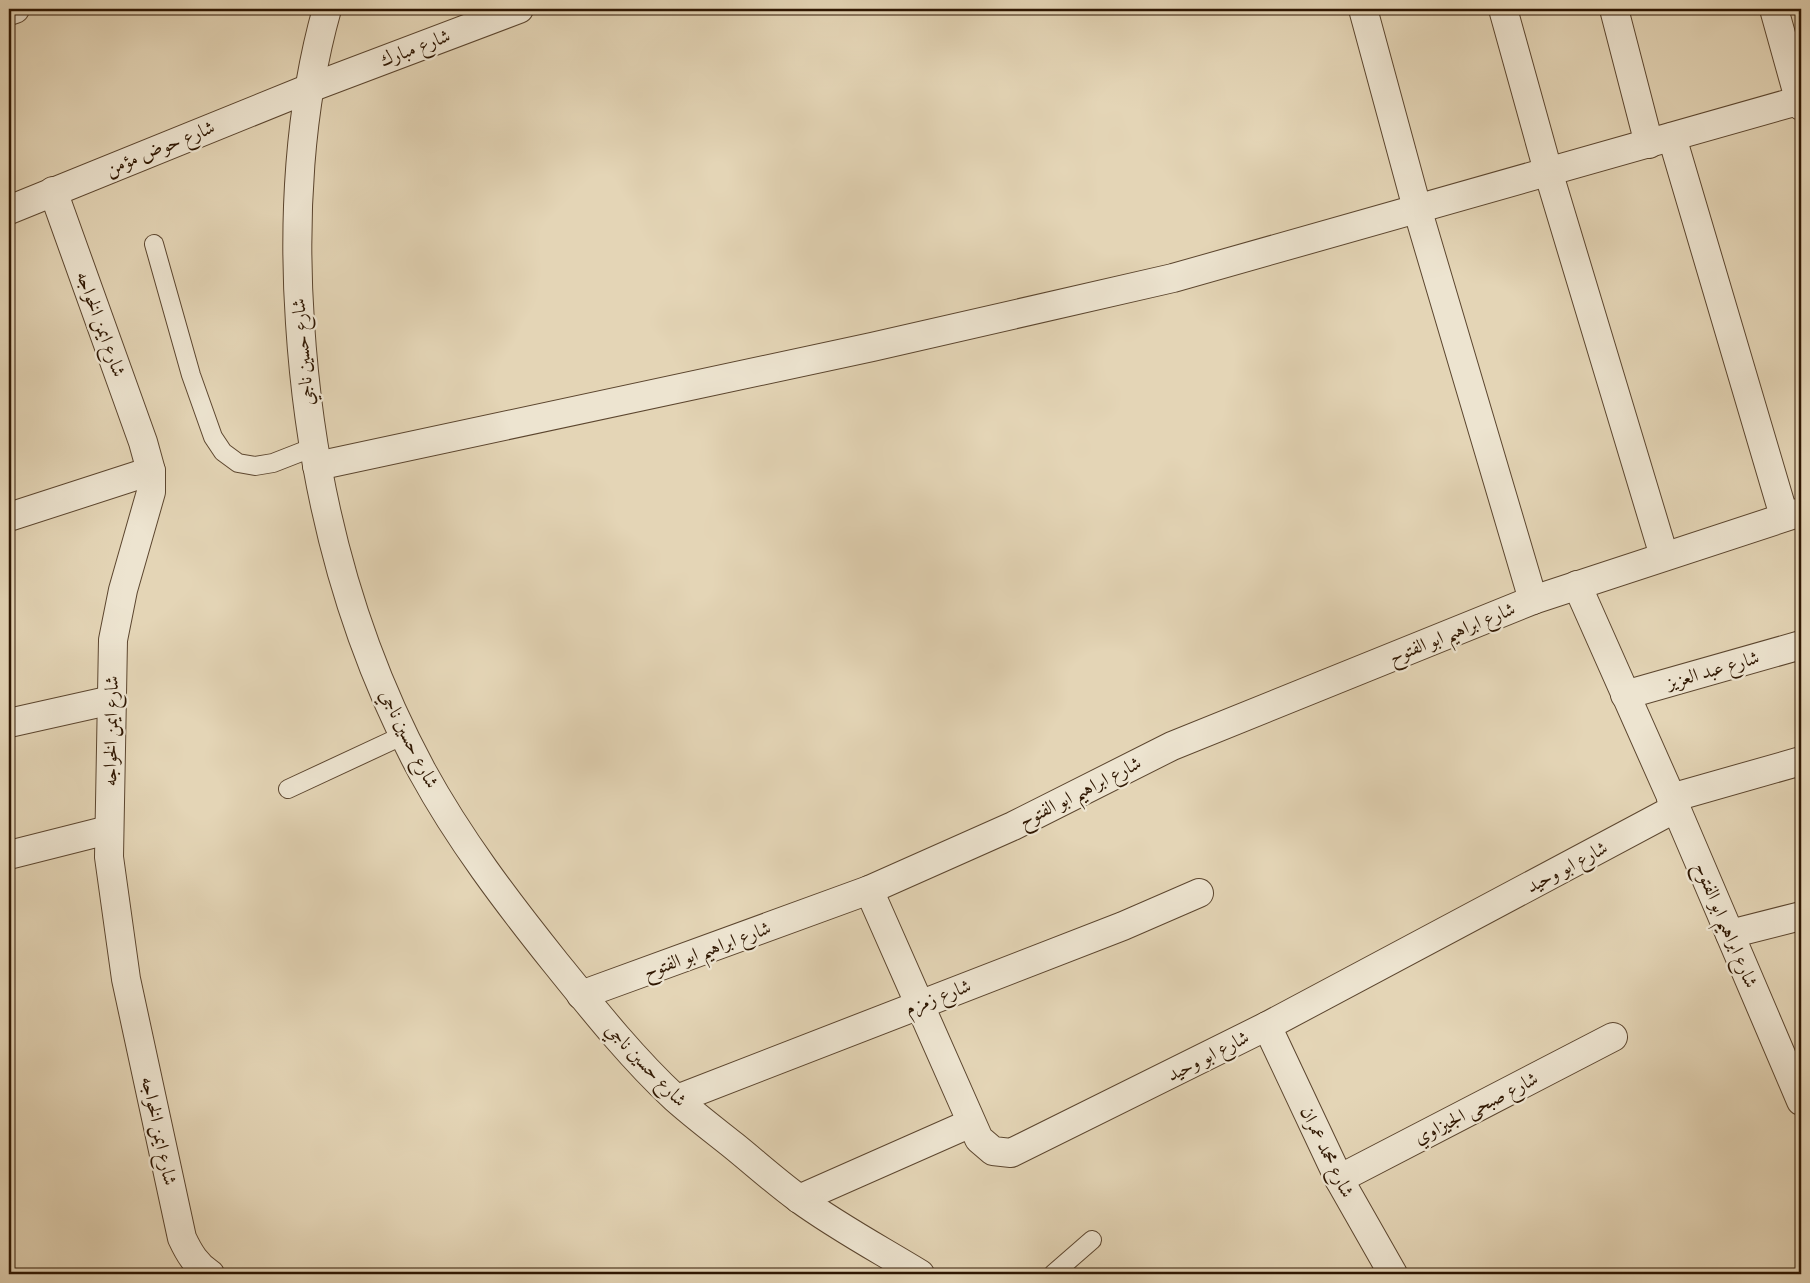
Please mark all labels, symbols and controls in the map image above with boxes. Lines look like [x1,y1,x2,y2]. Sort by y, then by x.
street label: شارع مبارك [377,25,455,75]
street label: شارع حوض مؤمن [102,116,219,184]
street label: شارع ايمن الخواجه [68,268,130,381]
street label: شارع حسين ناجي [287,297,323,407]
street label: شارع ابراهيم ابو الفتوح [1386,598,1521,676]
street label: شارع عبد العزيز [1662,646,1763,698]
street label: شارع ايمن الخواجه [99,675,127,787]
street label: شارع حسين ناجي [371,686,443,794]
street label: شارع ابراهيم ابو الفتوح [1015,752,1148,839]
street label: شارع ابو وحيد [1523,836,1613,901]
street label: شارع ابراهيم ابو الفتوح [1682,859,1762,994]
street label: شارع ابراهيم ابو الفتوح [640,917,777,991]
street label: شارع زمزم [902,974,976,1024]
street label: شارع حسين ناجي [598,1019,691,1114]
street label: شارع ابو وحيد [1163,1026,1254,1090]
street label: شارع صبحى الجيزاوي [1410,1067,1544,1152]
street label: شارع ايمن الخواجه [133,1075,181,1188]
street label: شارع محمد عمران [1292,1103,1359,1203]

